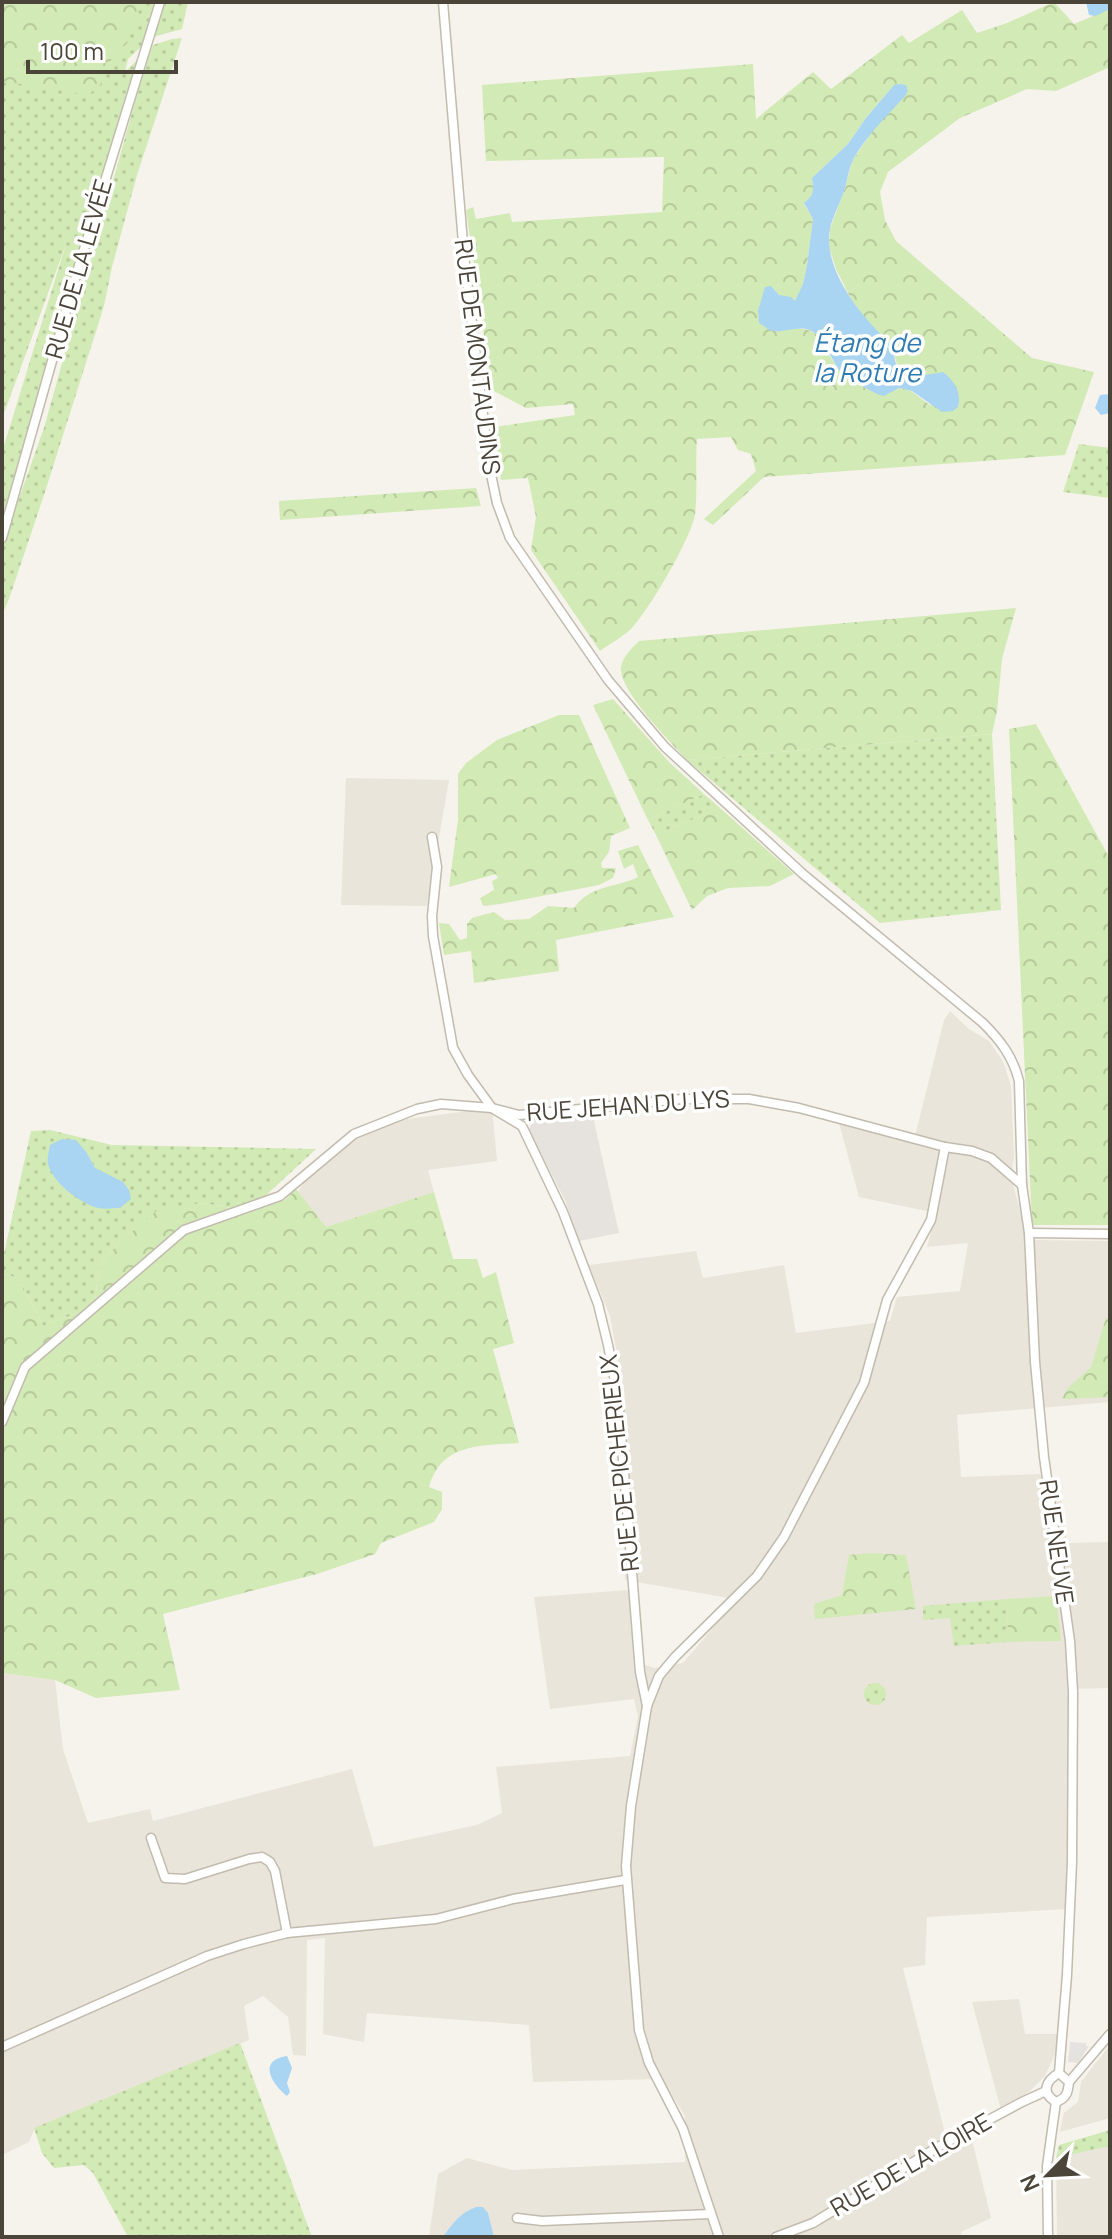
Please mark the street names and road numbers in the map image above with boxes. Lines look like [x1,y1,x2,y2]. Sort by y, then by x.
street label: RUE DE LA LEVÉE [36,175,119,362]
street label: RUE DE MONTAUDINS [448,237,509,477]
street label: RUE JEHAN DU LYS [525,1081,730,1128]
street label: RUE DE PICHERIEUX [591,1352,646,1573]
street label: RUE NEUVE [1032,1477,1083,1606]
street label: RUE DE LA LOIRE [824,2104,997,2223]

